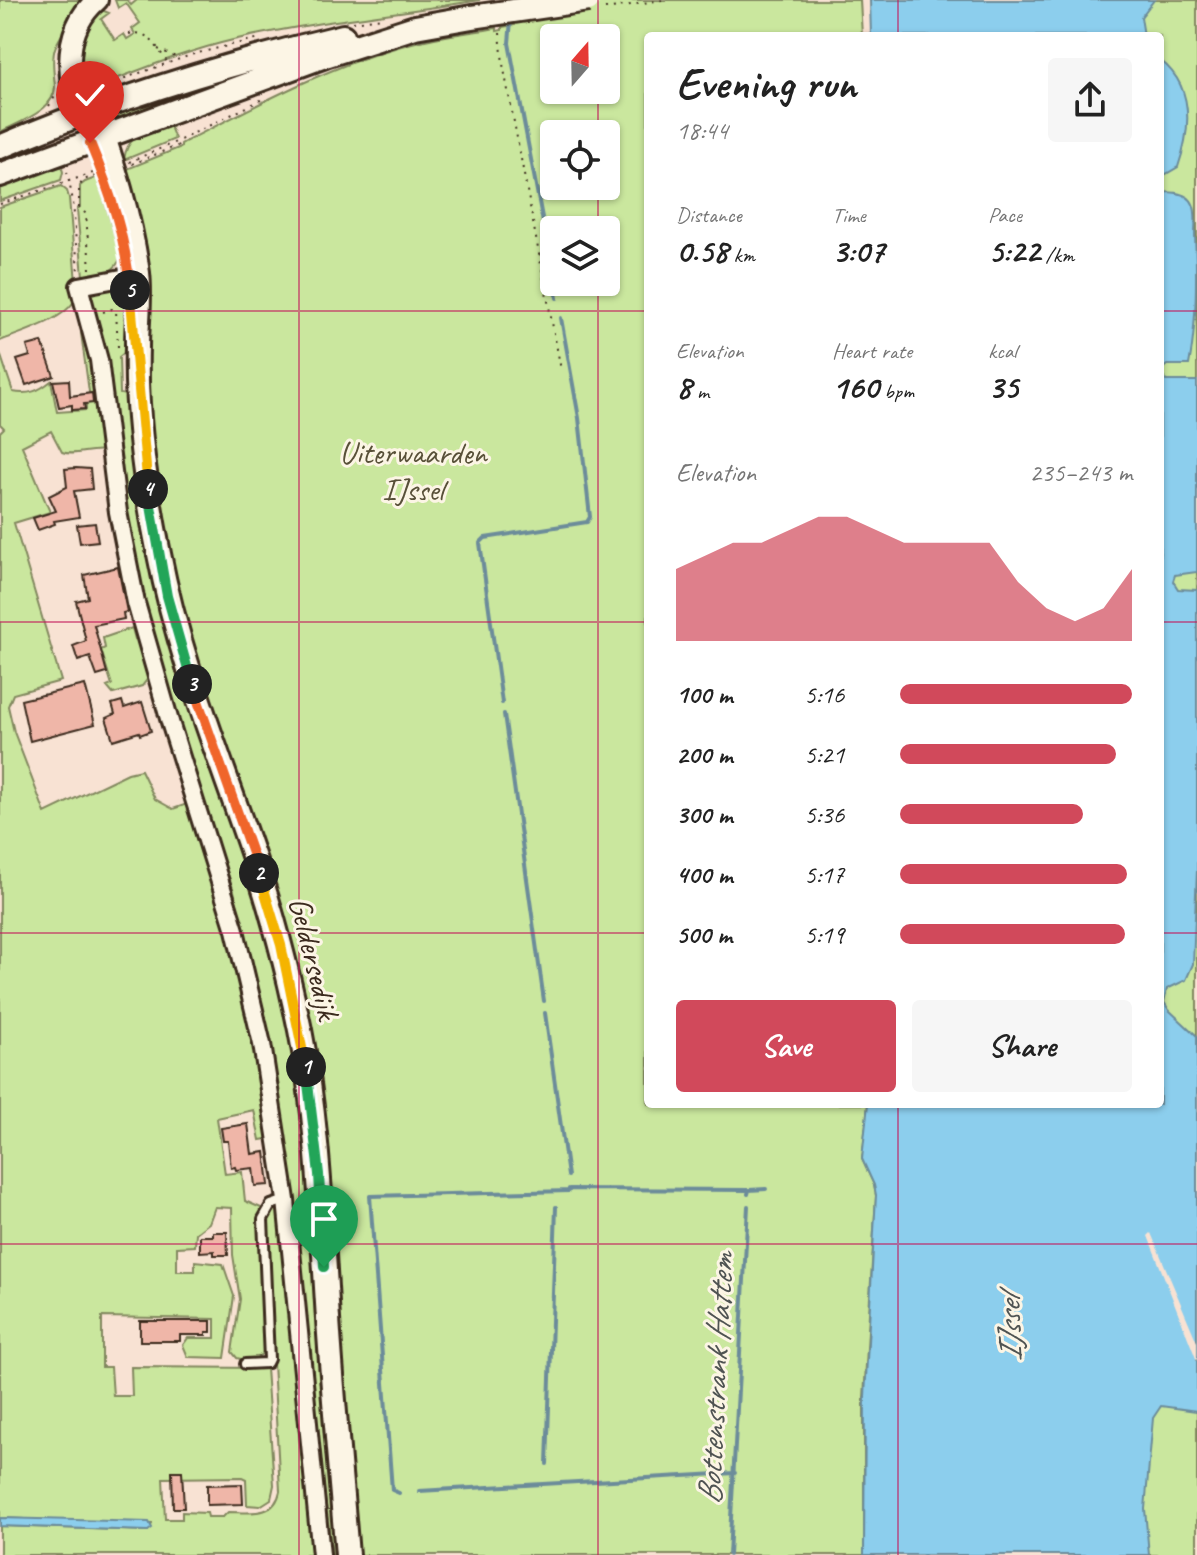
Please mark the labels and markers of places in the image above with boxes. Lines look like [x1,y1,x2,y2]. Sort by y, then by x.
pin [56,61,124,143]
pin: 5 [110,270,150,310]
pin: 4 [128,469,168,509]
pin: 3 [172,664,212,704]
pin: 2 [239,853,279,893]
pin: 1 [286,1047,326,1087]
pin [290,1185,358,1267]

